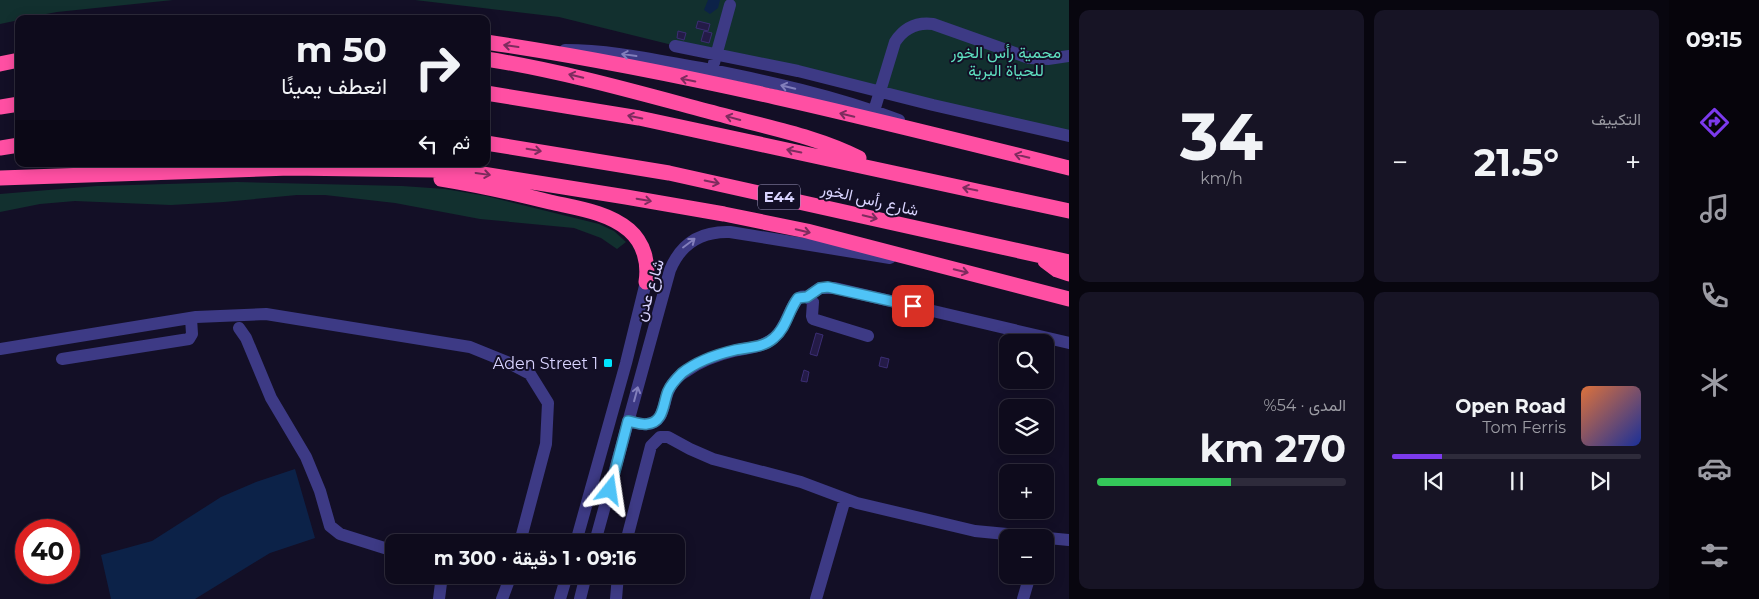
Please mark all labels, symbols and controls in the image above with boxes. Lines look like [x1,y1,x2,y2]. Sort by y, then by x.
text: 09:15 [1686,26,1742,53]
text: 50 m [296,28,387,71]
icon: right [405,35,470,100]
one-way arrow [504,41,520,51]
park label: محمية رأس الخور للحياة البرية [950,43,1061,81]
one-way arrow [621,50,637,60]
one-way arrow [569,71,585,81]
text: انعطف يمينًا [281,73,387,100]
one-way arrow [680,74,696,84]
one-way arrow [780,82,796,91]
text: 34 [1180,97,1263,176]
icon: directions [1697,105,1732,140]
one-way arrow [839,110,855,119]
text: التكييف [1591,110,1641,129]
one-way arrow [628,112,644,122]
one-way arrow [726,113,742,123]
icon: left [414,130,442,158]
text: ثم [452,131,470,154]
text: 21.5° [1474,139,1559,186]
text: − [1392,145,1408,179]
text: + [1625,145,1641,179]
one-way arrow [526,146,542,156]
one-way arrow [787,146,803,155]
one-way arrow [1014,151,1030,161]
one-way arrow [475,169,491,179]
text: km/h [1200,169,1243,188]
one-way arrow [703,178,719,187]
street label: شارع رأس الخور [818,179,920,222]
road number: E44 [758,184,800,210]
one-way arrow [963,184,979,193]
icon: music [1697,191,1732,226]
one-way arrow [636,195,652,205]
one-way arrow [862,213,878,222]
one-way arrow [795,227,811,236]
one-way arrow [682,238,695,249]
street label: شارع عدن [631,257,670,324]
one-way arrow [952,267,968,276]
icon: phone [1697,278,1732,313]
pin [892,285,934,327]
icon: arrive [899,292,927,320]
map controls [999,334,1054,584]
button: search [999,334,1054,389]
place label: Aden Street 1 [493,354,598,373]
marker: Aden Street 1 [602,357,614,369]
icon: climate [1697,365,1732,400]
one-way arrow [631,387,641,403]
text: Open Road [1455,395,1566,418]
text: المدى · 54% [1263,396,1346,415]
button: layers [999,399,1054,454]
text: Tom Ferris [1482,418,1566,437]
text: 270 km [1200,425,1346,472]
icon: car [1697,451,1732,486]
position arrow [583,463,635,515]
button: + [999,464,1054,519]
icon: previous [1420,467,1448,495]
icon: pause [1503,467,1531,495]
icon: next [1586,467,1614,495]
speed limit sign: 40 [15,519,80,584]
button: − [999,529,1054,584]
icon: filters [1697,538,1732,573]
text: 09:16 · 1 دقيقة · 300 m [434,547,636,570]

